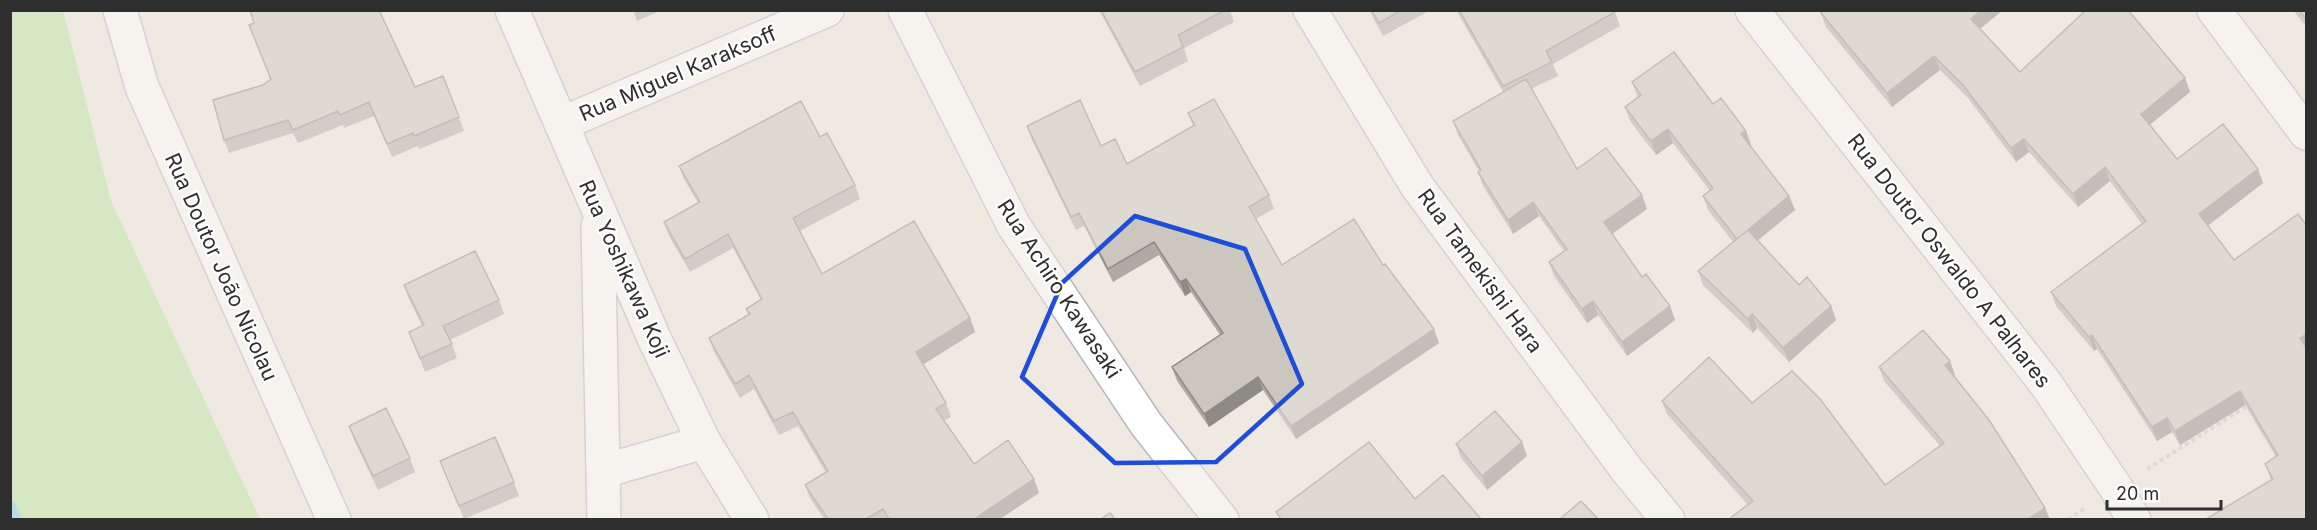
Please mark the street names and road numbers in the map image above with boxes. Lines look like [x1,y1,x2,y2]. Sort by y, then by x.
street label: Rua Miguel Karaksoff [575,21,780,126]
street label: Rua Doutor Oswaldo A Palhares [1843,129,2056,393]
street label: Rua Doutor João Nicolau [160,149,283,385]
street label: Rua Yoshikawa Koji [574,176,675,361]
street label: Rua Tamekishi Hara [1413,184,1548,357]
street label: Rua Achiro Kawasaki [992,195,1127,383]

